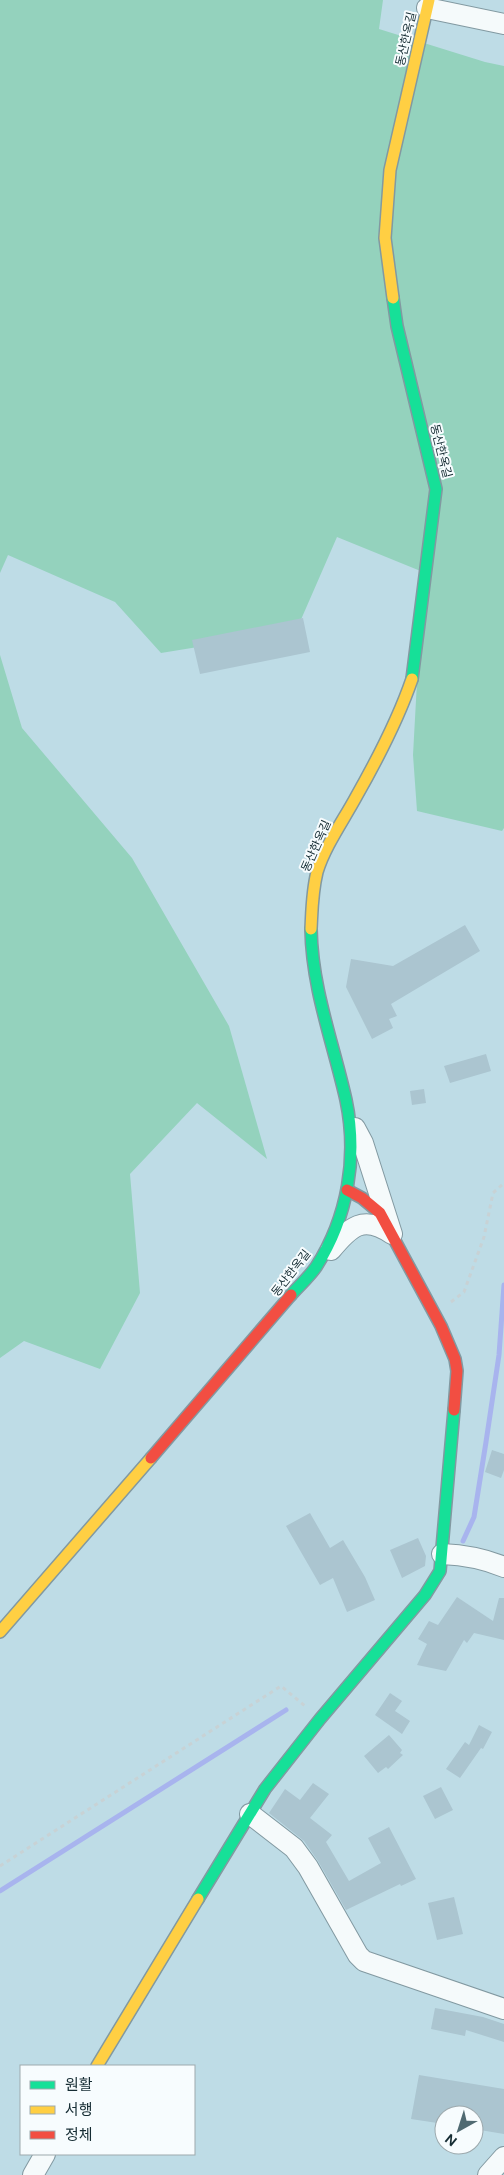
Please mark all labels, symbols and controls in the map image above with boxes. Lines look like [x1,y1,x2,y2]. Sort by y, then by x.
street label: 동산한옥길 [392,10,420,68]
street label: 동산한옥길 [427,422,455,480]
street label: 동산한옥길 [297,818,335,874]
street label: 동산한옥길 [268,1246,314,1300]
legend [20,2065,195,2155]
text: 원활 [65,2075,93,2095]
text: 서행 [65,2100,93,2120]
north arrow [434,2105,484,2155]
text: 정체 [65,2125,93,2145]
text: N [441,2130,460,2150]

